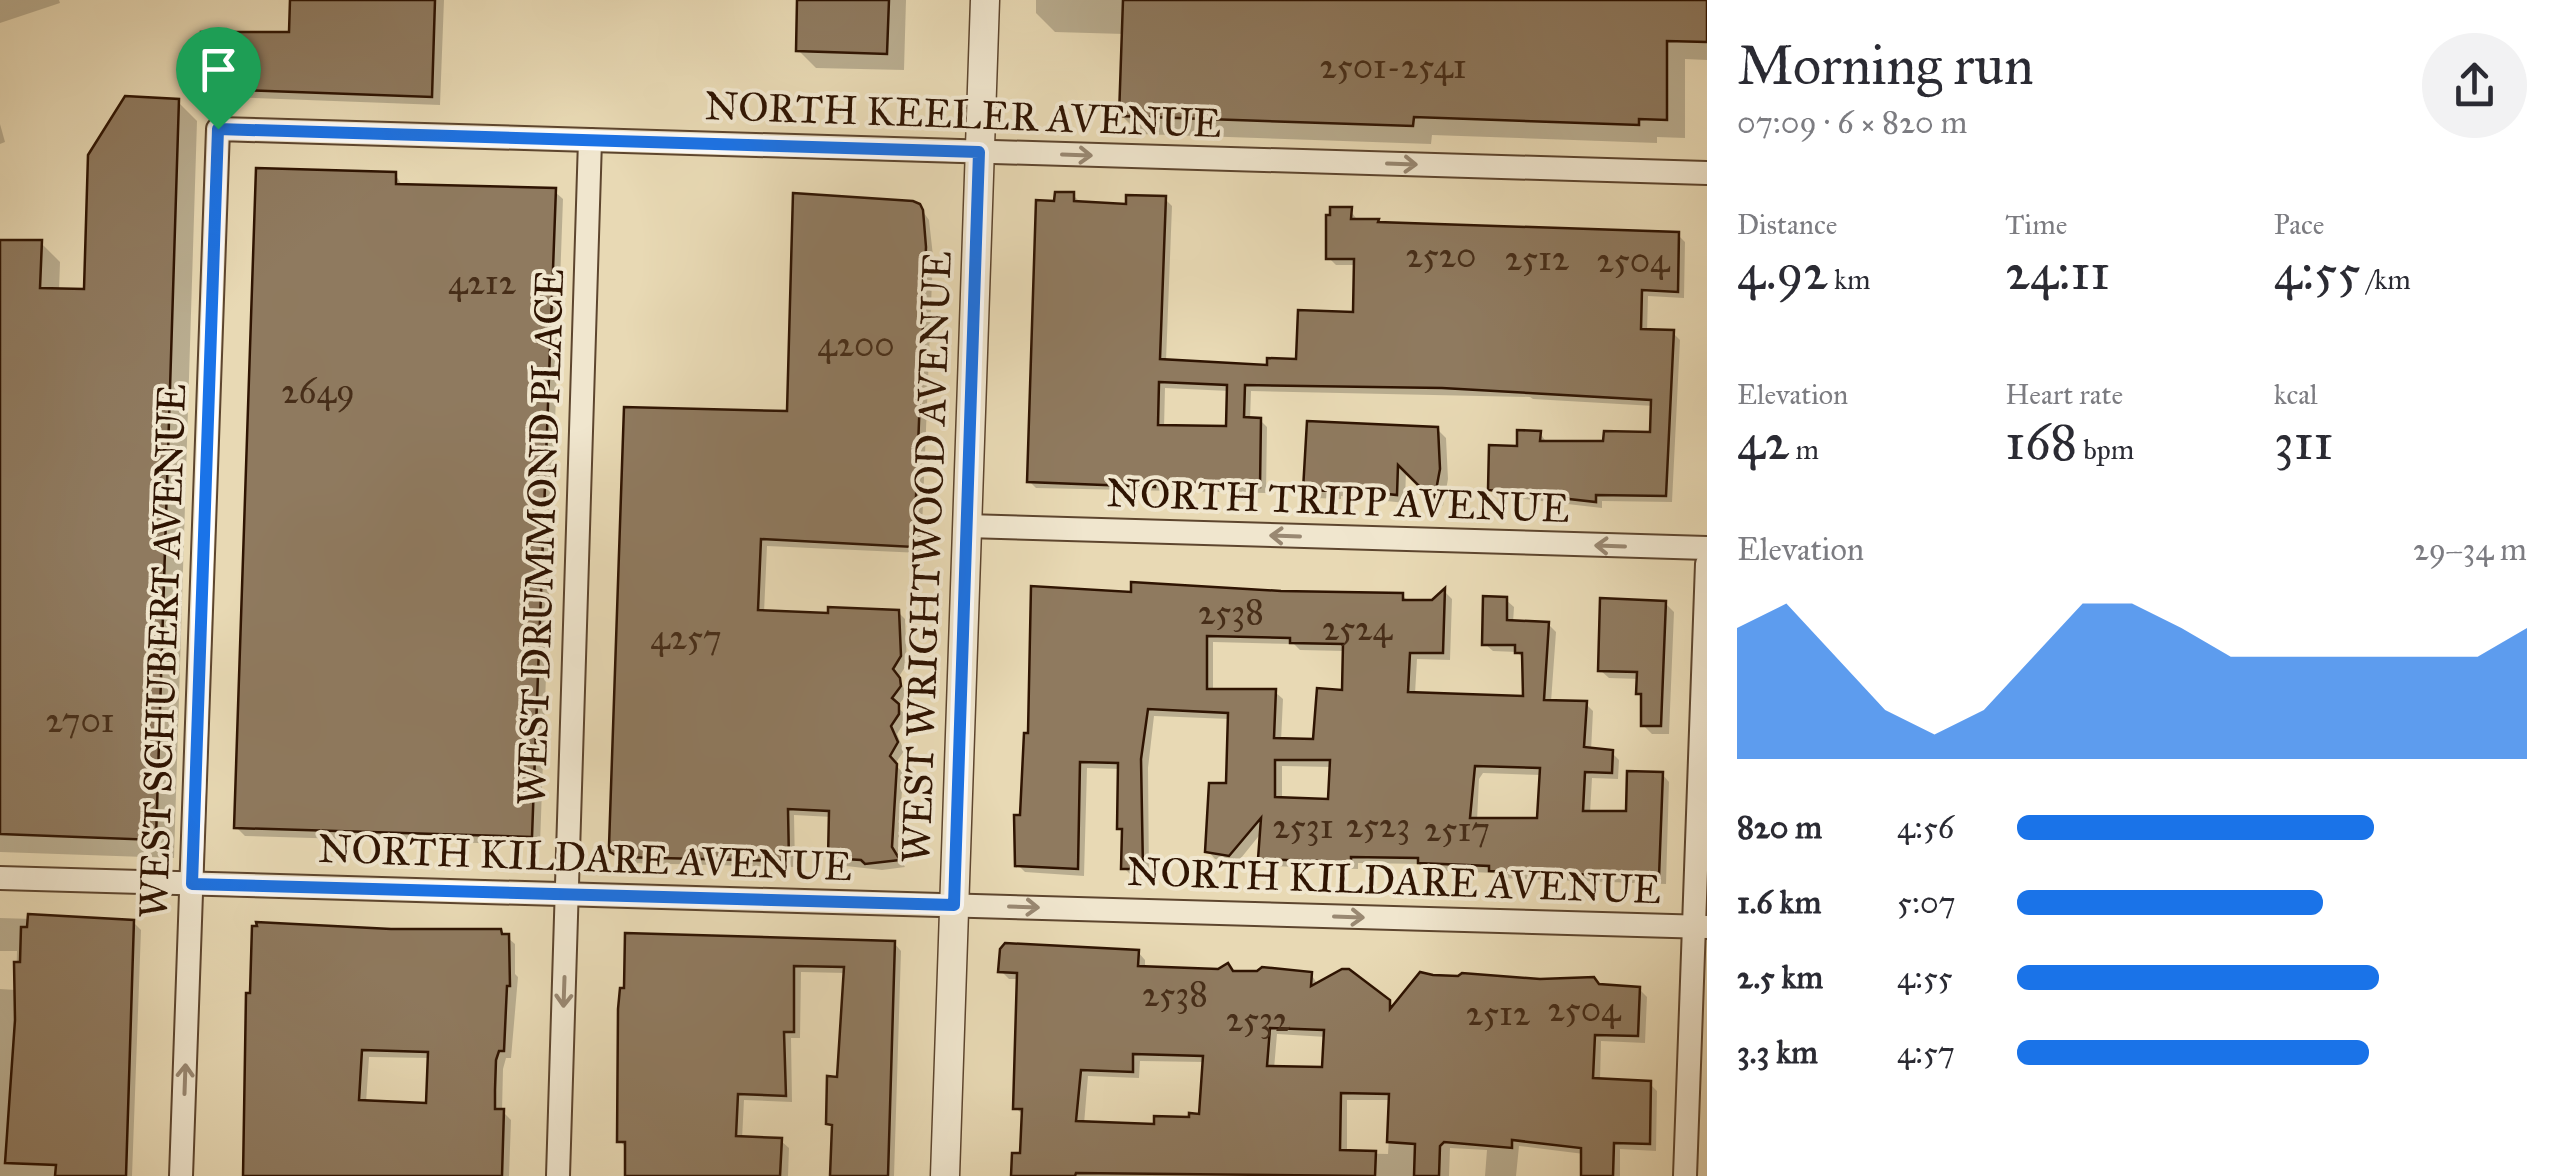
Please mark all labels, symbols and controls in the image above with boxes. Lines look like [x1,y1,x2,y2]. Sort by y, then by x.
pin [176,27,261,130]
text: Morning run [1737,32,2034,99]
button: share [2422,33,2527,138]
icon: arrive [191,42,246,97]
house number: 2501-2541 [1319,45,1467,88]
street label: NORTH KEELER AVENUE [704,81,1222,148]
text: 07:09 · 6 × 820 m [1737,103,1967,142]
one-way arrow [1060,145,1092,164]
one-way arrow [1385,155,1417,174]
text: Distance [1737,207,1837,242]
text: Time [2005,207,2067,242]
text: Pace [2274,207,2324,242]
house number: 2520 [1406,234,1476,277]
house number: 2512 [1505,237,1570,280]
house number: 2504 [1596,239,1671,282]
text: 4.92 [1737,242,1828,303]
text: 24:11 [2005,242,2110,303]
text: 4:55 [2274,242,2361,303]
street label: WEST WRIGHTWOOD AVENUE [891,250,962,864]
house number: 4212 [448,261,517,304]
text: km [1828,262,1870,297]
text: /km [2361,262,2411,297]
street label: WEST DRUMMOND PLACE [507,268,574,806]
house number: 4200 [817,323,895,366]
house number: 2649 [281,370,355,413]
text: Elevation [1737,377,1848,412]
text: Heart rate [2005,377,2123,412]
text: kcal [2274,377,2318,412]
street label: WEST SCHUBERT AVENUE [129,383,196,919]
text: 42 [1737,412,1790,473]
text: 168 [2005,412,2077,473]
text: 311 [2274,412,2333,473]
text: m [1790,432,1819,467]
text: bpm [2077,432,2134,467]
street label: NORTH TRIPP AVENUE [1106,468,1570,533]
one-way arrow [1269,526,1301,545]
text: Elevation [1737,530,1864,569]
text: 29–34 m [2413,530,2527,569]
one-way arrow [1594,536,1626,555]
house number: 2538 [1198,591,1264,634]
house number: 2524 [1322,607,1394,650]
house number: 4257 [650,616,722,659]
house number: 2701 [46,699,114,742]
house number: 2523 [1346,804,1410,847]
house number: 2531 [1272,805,1334,848]
house number: 2517 [1424,808,1490,851]
text: 820 m [1737,808,1822,847]
text: 4:56 [1897,808,1954,847]
street label: NORTH KILDARE AVENUE [317,824,853,891]
street label: NORTH KILDARE AVENUE [1126,847,1662,914]
text: 1.6 km [1737,883,1821,922]
text: 5:07 [1897,883,1956,922]
one-way arrow [1008,898,1040,917]
one-way arrow [1333,907,1365,926]
text: 2.5 km [1737,958,1823,997]
text: 4:55 [1897,958,1953,997]
house number: 2538 [1142,973,1208,1016]
one-way arrow [554,975,573,1007]
house number: 2504 [1547,988,1622,1031]
house number: 2512 [1466,992,1531,1035]
house number: 2532 [1226,998,1291,1041]
text: 3.3 km [1737,1033,1818,1072]
text: 4:57 [1897,1033,1955,1072]
one-way arrow [175,1063,194,1095]

